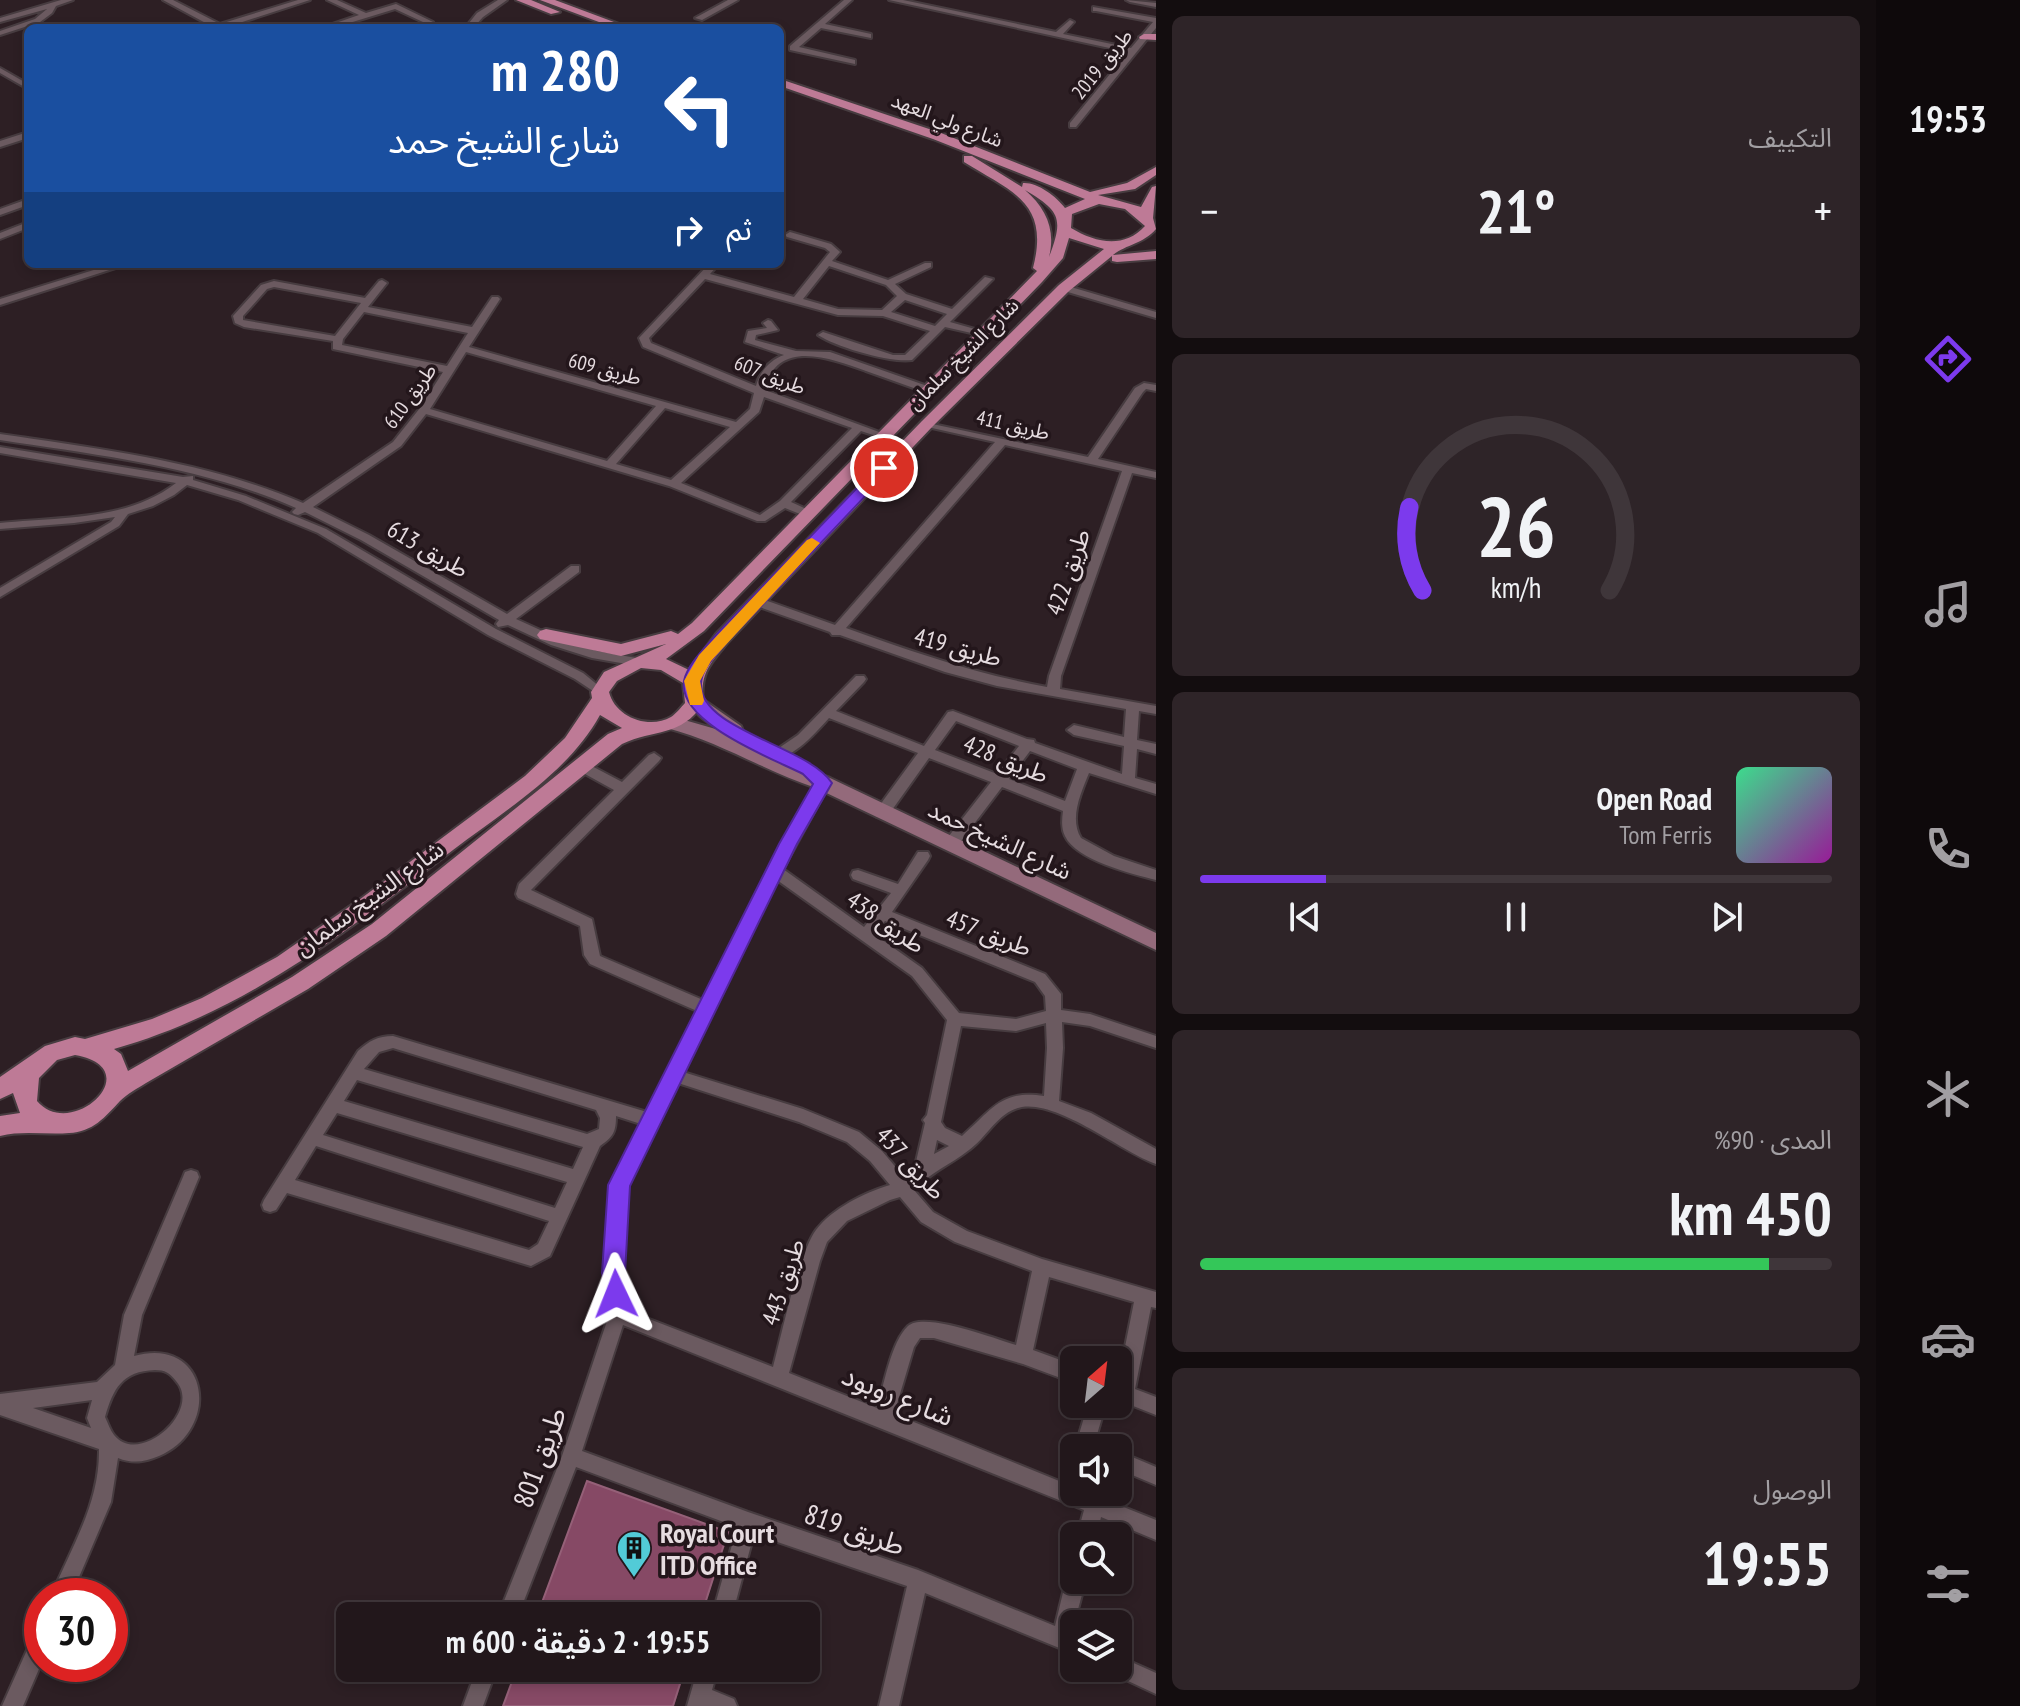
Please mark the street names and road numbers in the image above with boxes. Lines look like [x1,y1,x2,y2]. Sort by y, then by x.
street label: طريق 2019 [1066,23,1138,105]
street label: شارع ولي العهد [887,87,1006,156]
street label: شارع الشيخ سلمان [902,293,1026,417]
street label: طريق 609 [566,347,644,391]
street label: طريق 607 [731,350,809,400]
street label: طريق 610 [378,358,442,434]
street label: طريق 411 [974,404,1052,446]
street label: طريق 613 [382,513,474,585]
street label: طريق 422 [1039,525,1097,619]
street label: طريق 419 [911,620,1005,674]
street label: طريق 428 [959,728,1053,790]
street label: شارع الشيخ حمد [923,793,1077,889]
street label: شارع الشيخ سلمان [288,833,451,964]
street label: طريق 438 [841,884,931,960]
street label: طريق 457 [942,903,1036,963]
street label: طريق 437 [869,1120,953,1206]
street label: طريق 443 [754,1235,812,1329]
street label: شارع روبود [836,1356,959,1437]
street label: طريق 801 [504,1402,574,1512]
street label: طريق 819 [800,1495,910,1563]

